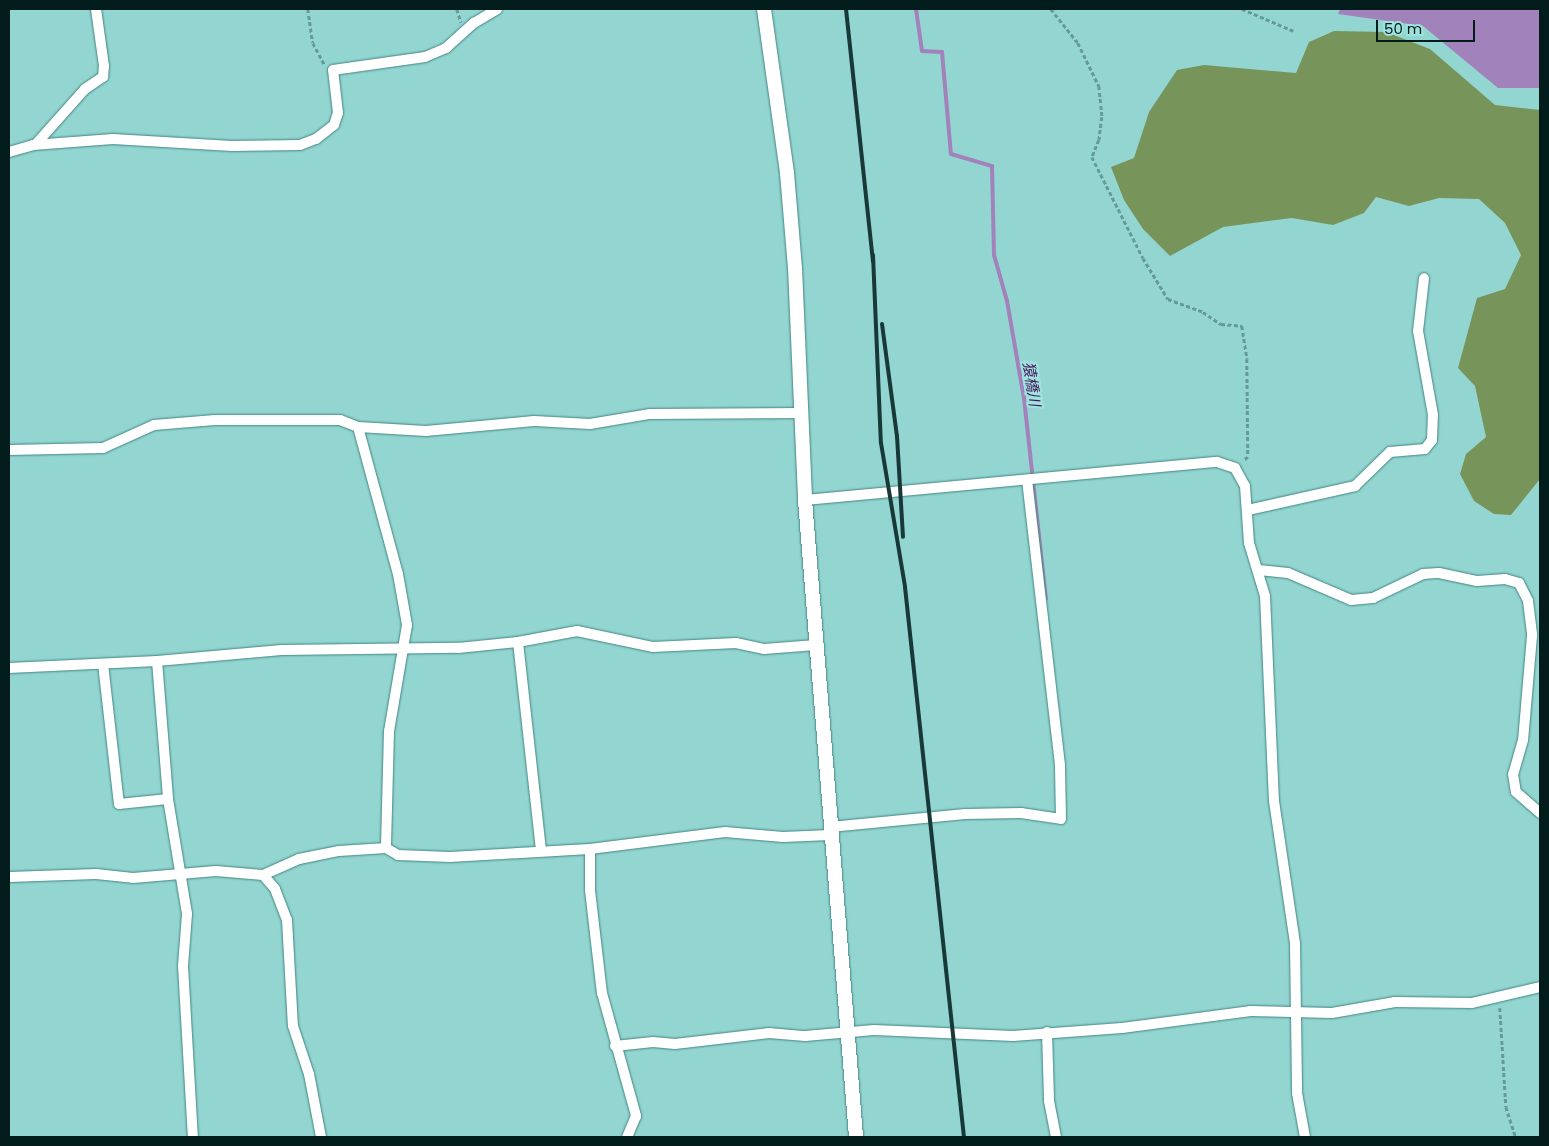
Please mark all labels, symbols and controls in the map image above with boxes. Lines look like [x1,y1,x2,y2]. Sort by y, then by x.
scale bar [1379,10,1478,42]
text: 50 m [1384,18,1422,39]
water label: 猿橋川 [1020,360,1044,408]

